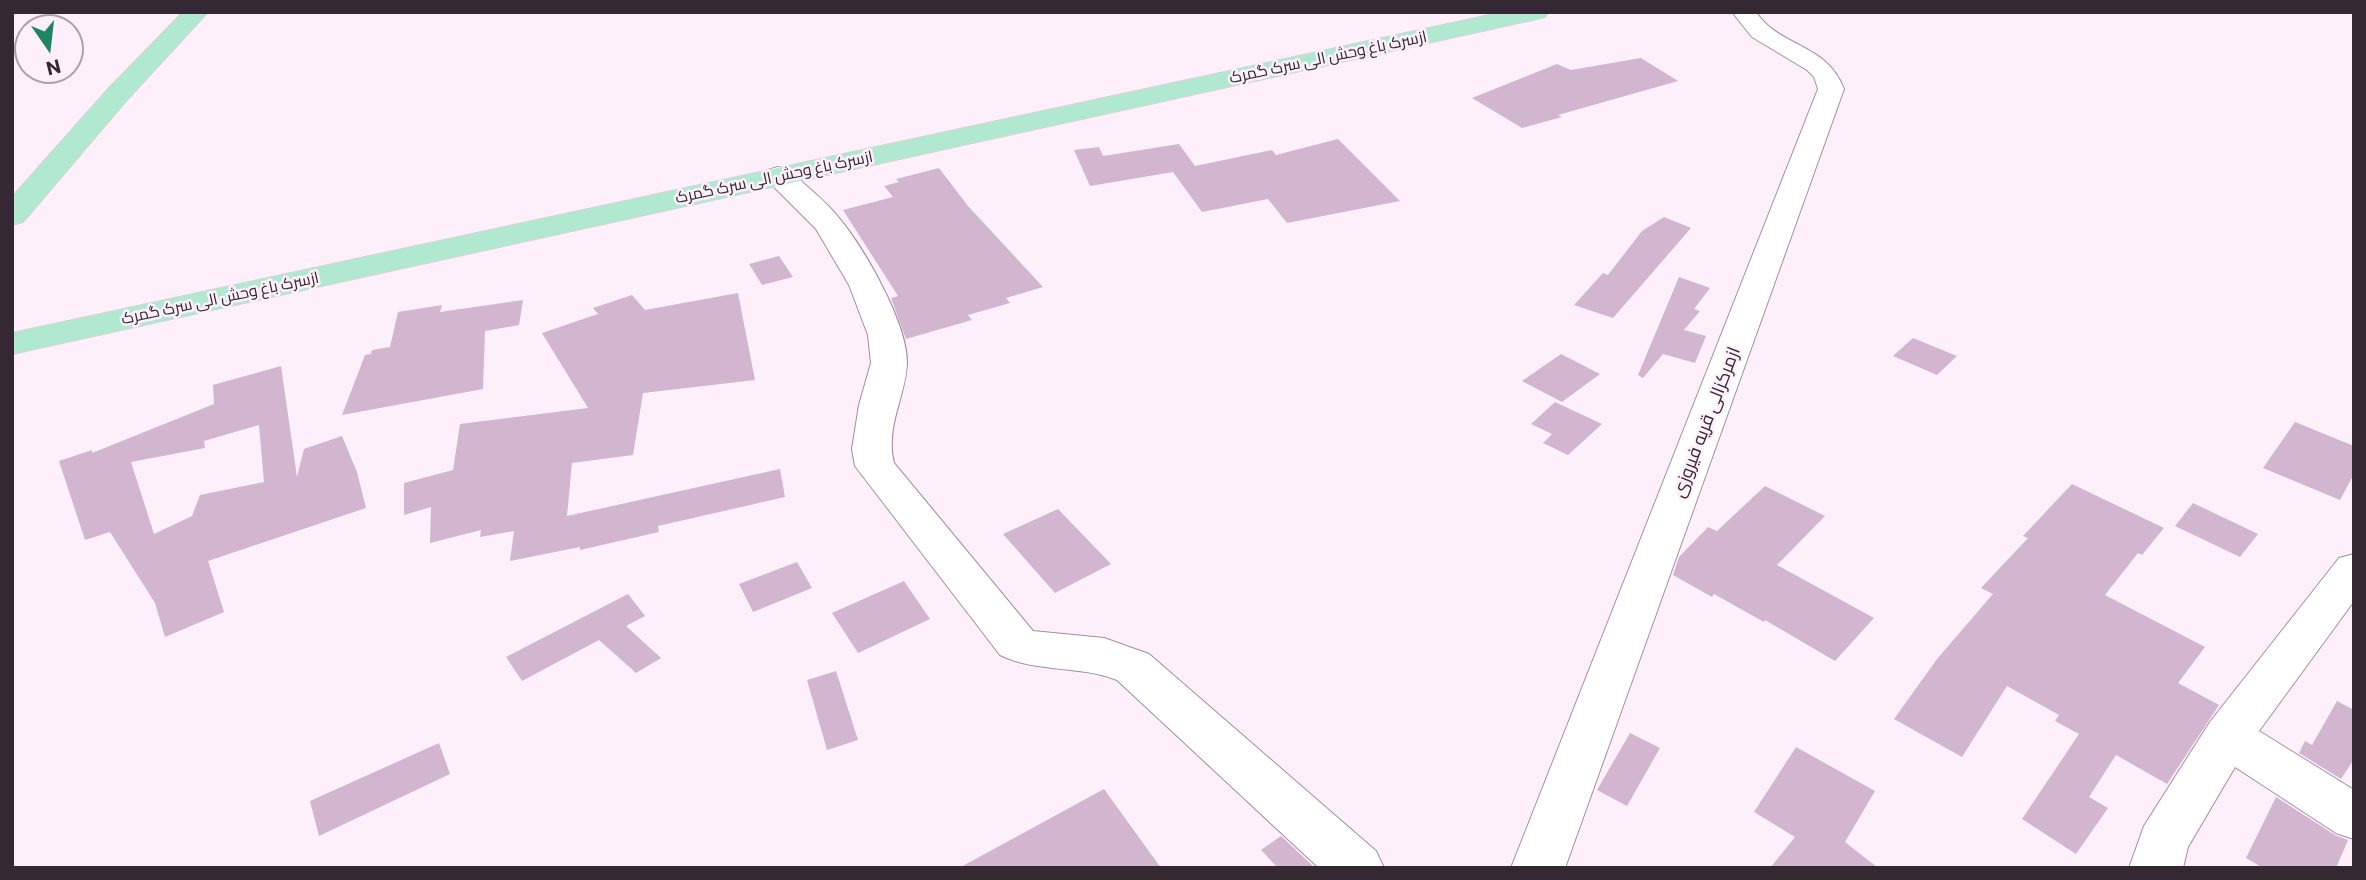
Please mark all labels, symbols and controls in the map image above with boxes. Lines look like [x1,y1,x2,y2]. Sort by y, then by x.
north arrow [14,14,84,84]
street label: ازسرک باغ وحش الی سرک گمرک [1227,27,1429,87]
text: N [44,55,63,81]
street label: ازسرک باغ وحش الی سرک گمرک [673,147,875,207]
street label: ازسرک باغ وحش الی سرک گمرک [119,268,321,328]
street label: ازمرکزالی قریه فیروزی [1667,344,1745,500]

